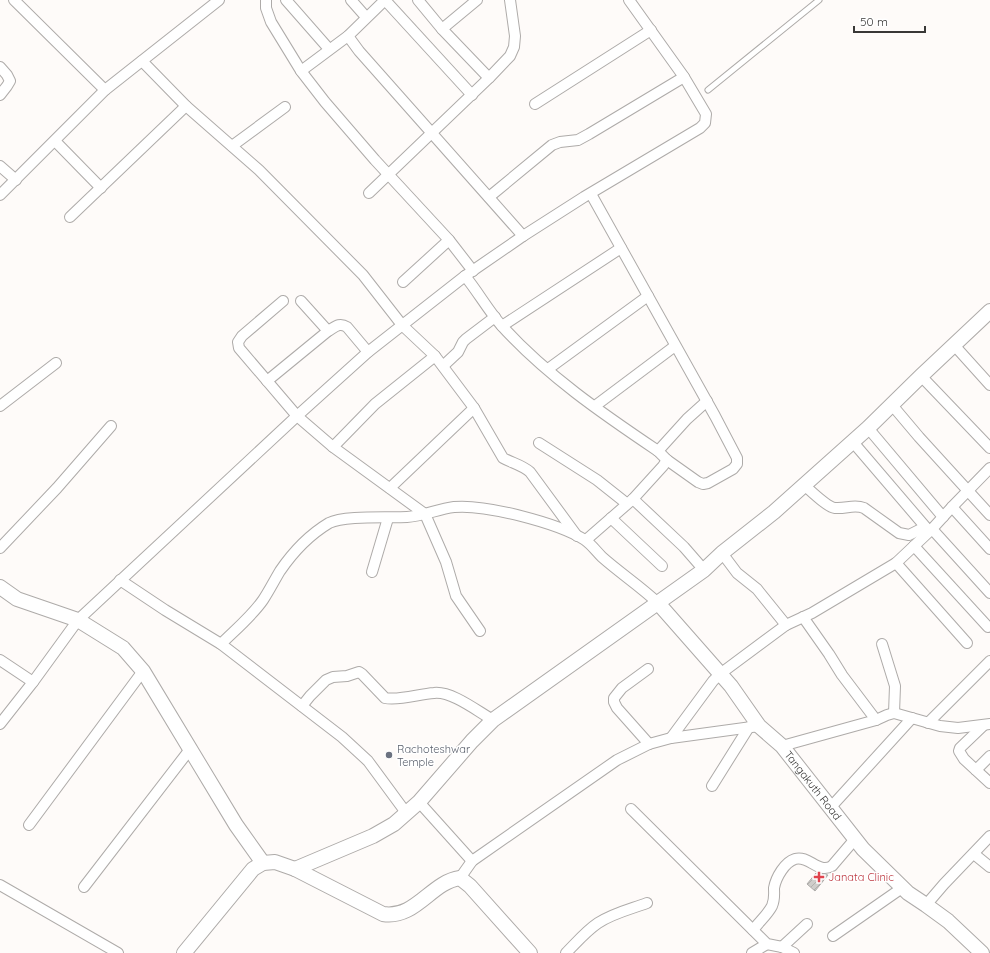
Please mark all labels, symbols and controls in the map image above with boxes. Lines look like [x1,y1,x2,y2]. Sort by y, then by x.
scale bar [854,8,925,34]
text: 50 m [860,14,888,29]
place label: Rachoteshwar Temple [397,742,471,769]
street label: Tangakuth Road [781,748,845,823]
marker: Rachoteshwar Temple [384,750,394,760]
place label: Janata Clinic [828,870,894,884]
marker: Janata Clinic [813,871,825,883]

